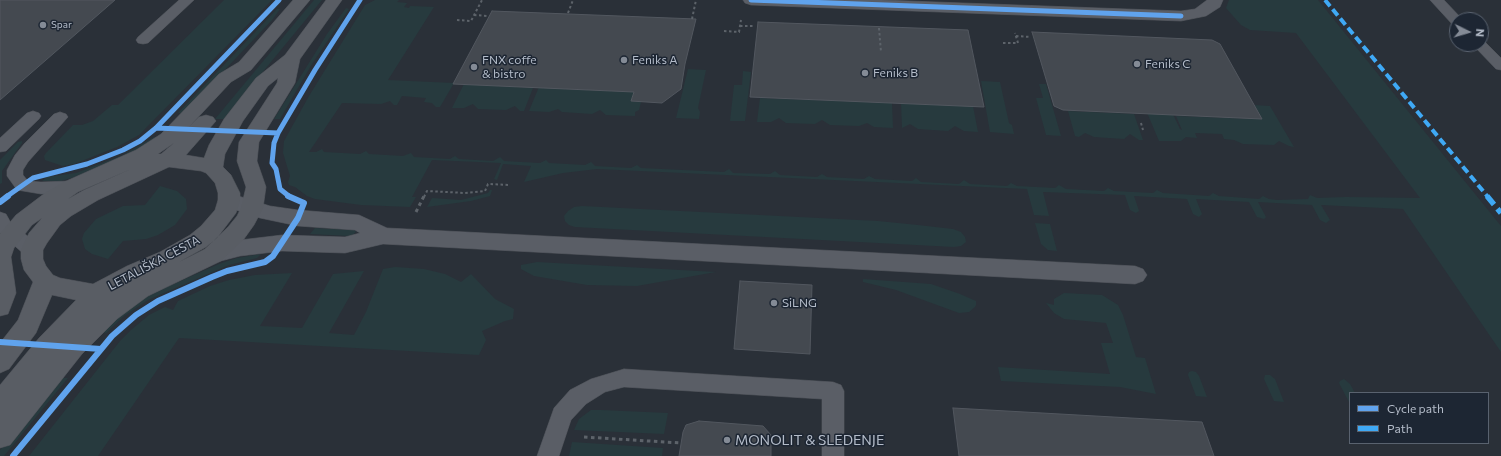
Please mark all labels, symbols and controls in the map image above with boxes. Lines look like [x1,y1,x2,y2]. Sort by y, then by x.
north arrow [1449,12,1489,52]
place label: Spar [51,19,72,31]
marker: Spar [38,20,48,30]
text: N [1474,28,1487,38]
place label: FNX coffe & bistro [482,53,537,81]
place label: Feniks A [632,53,677,67]
marker: Feniks A [619,55,629,65]
place label: Feniks C [1145,57,1190,71]
marker: Feniks C [1132,59,1142,69]
marker: FNX coffe & bistro [469,62,479,72]
place label: Feniks B [873,66,918,80]
marker: Feniks B [860,68,870,78]
street label: LETALIŠKA CESTA [106,233,202,293]
place label: SiLNG [782,296,817,310]
marker: SiLNG [769,298,779,308]
legend [1349,392,1489,444]
text: Cycle path [1387,401,1444,415]
text: Path [1387,421,1413,435]
place label: MONOLIT & SLEDENJE [735,432,884,448]
marker: MONOLIT & SLEDENJE [722,435,732,445]

